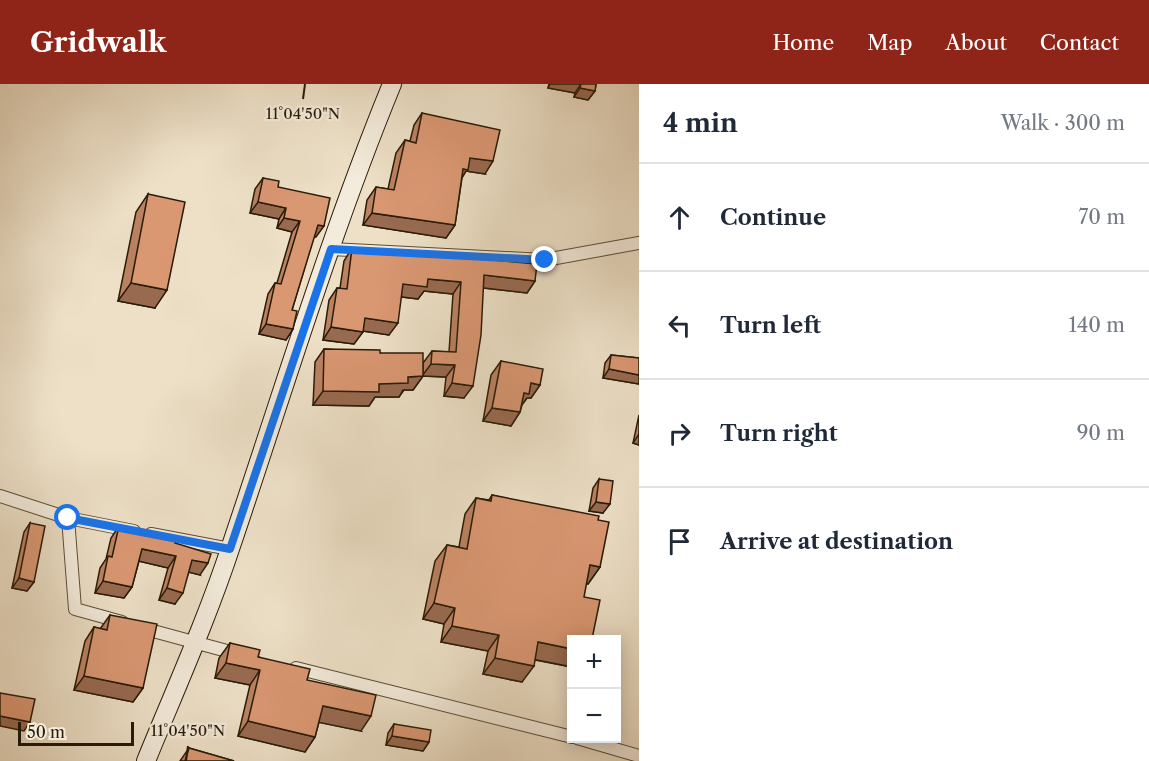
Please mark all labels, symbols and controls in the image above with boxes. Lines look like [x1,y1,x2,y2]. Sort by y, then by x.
text: Gridwalk [30,25,166,59]
text: Home [773,30,834,55]
text: Map [867,30,912,55]
text: About [945,30,1007,55]
text: Contact [1040,30,1119,55]
text: 11°04'50"N [266,104,340,123]
text: 4 min [663,107,738,139]
text: Walk · 300 m [1001,111,1125,135]
icon: ahead [663,201,696,234]
text: Continue [720,204,826,231]
text: 70 m [1079,205,1125,229]
route end [531,246,557,272]
icon: left [663,309,696,342]
text: Turn left [720,312,821,339]
text: 140 m [1068,313,1125,337]
icon: right [663,417,696,450]
text: Turn right [720,420,838,447]
text: 90 m [1077,421,1125,445]
route start [54,504,80,530]
icon: arrive [663,525,696,558]
text: Arrive at destination [720,528,953,555]
map controls [567,635,621,743]
button: + [567,635,621,689]
button: − [567,689,621,743]
scale bar [18,719,134,746]
text: 11°04'50"N [151,721,225,740]
text: 50 m [27,722,65,742]

